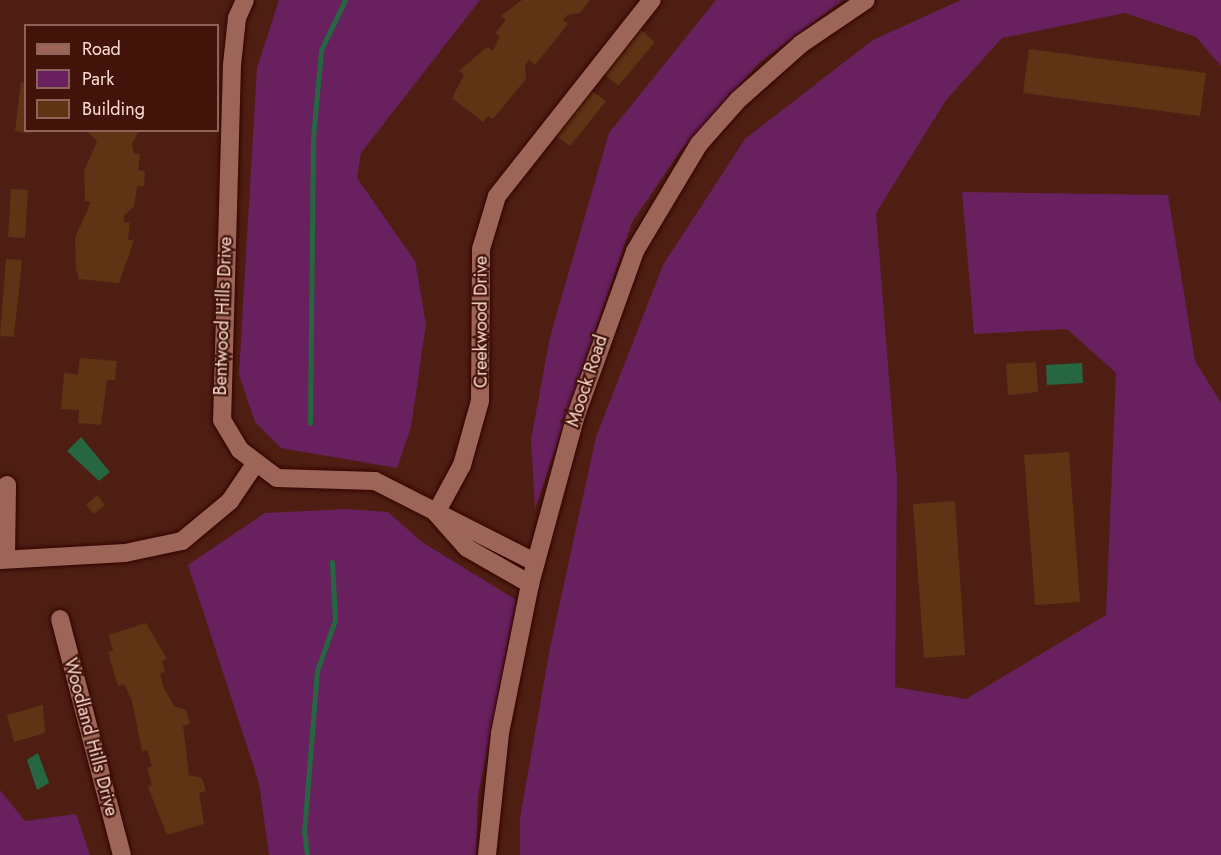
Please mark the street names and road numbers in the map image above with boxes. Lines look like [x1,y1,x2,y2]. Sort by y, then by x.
street label: Bentwood Hills Drive [209,236,237,396]
street label: Creekwood Drive [470,256,492,388]
street label: Moock Road [562,332,612,430]
street label: Woodland Hills Drive [60,656,122,818]

